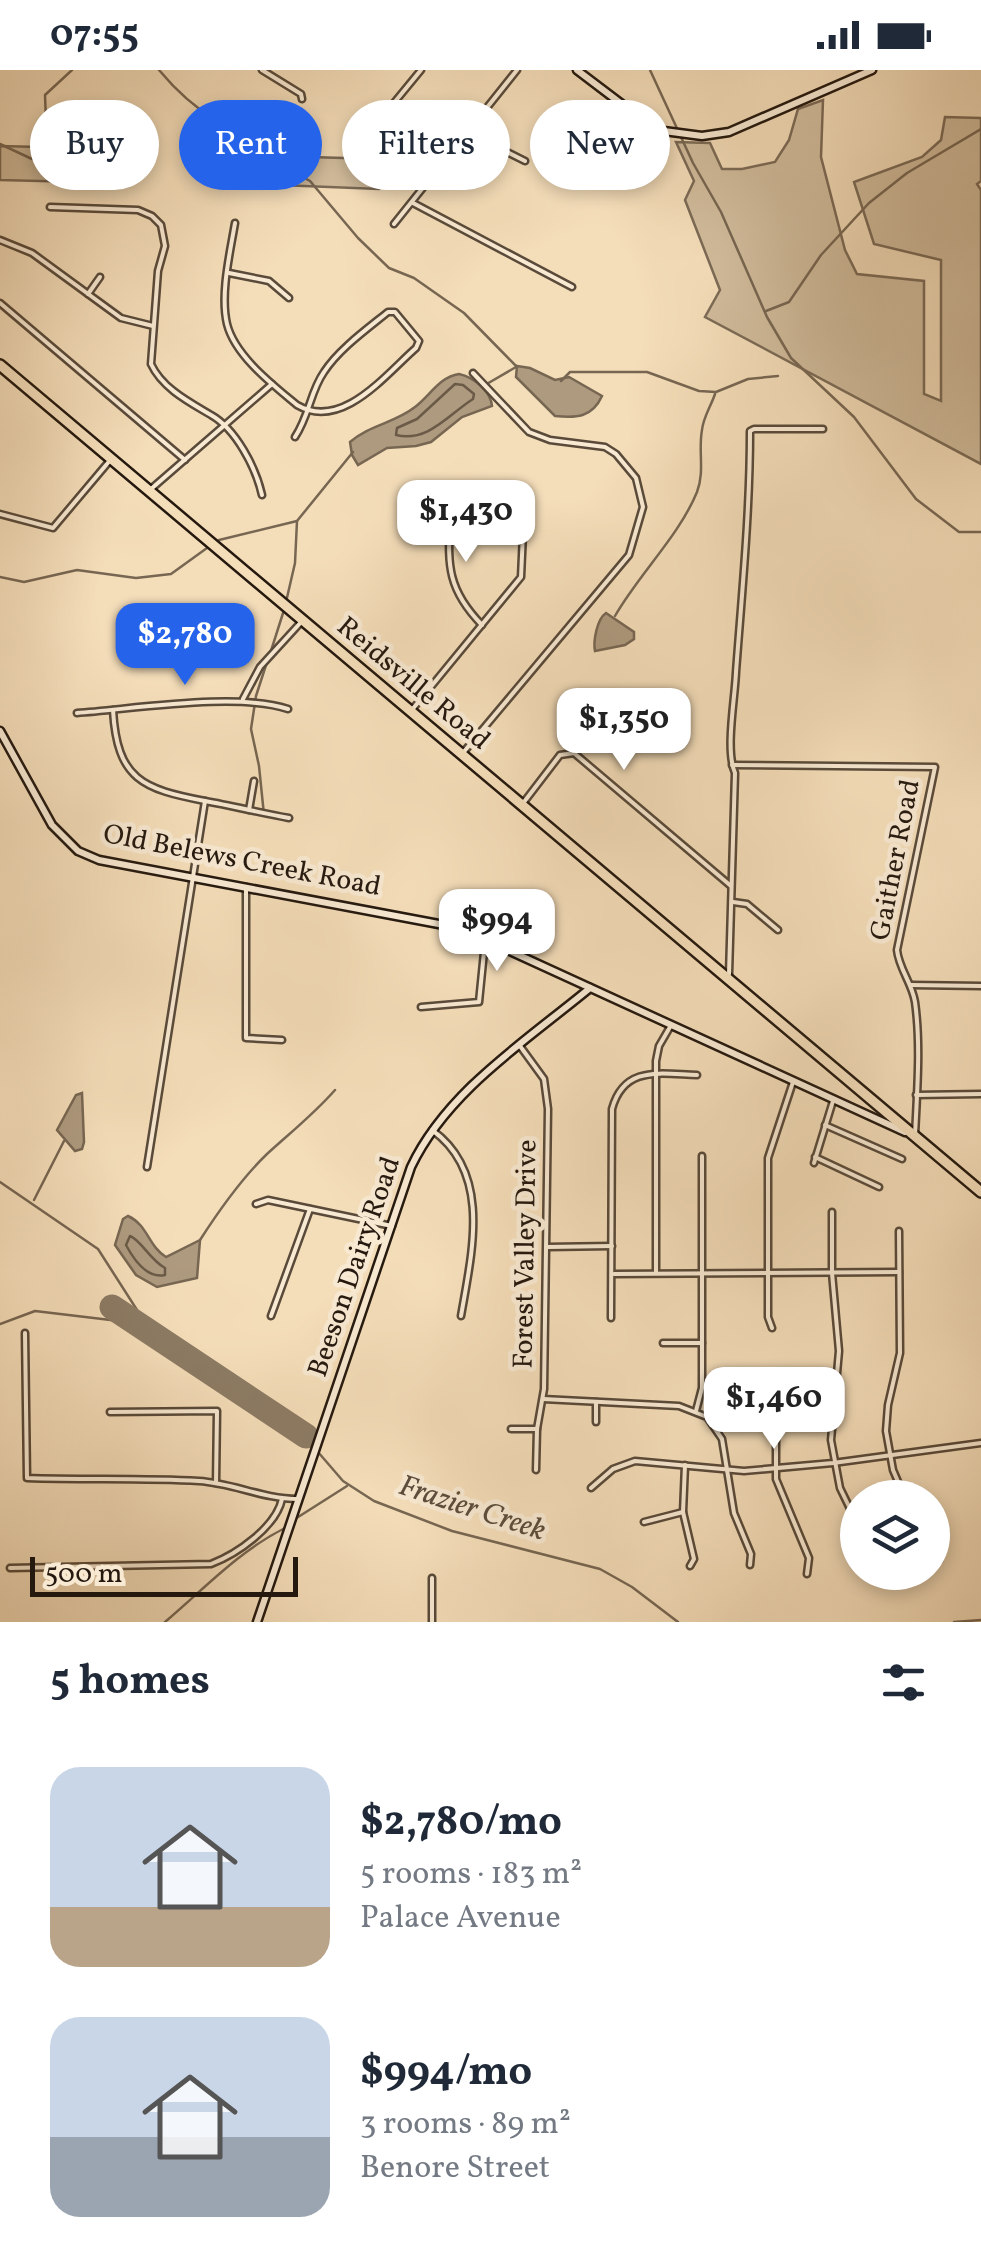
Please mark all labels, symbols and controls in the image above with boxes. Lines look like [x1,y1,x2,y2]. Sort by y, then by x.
text: 07:55 [50,9,139,62]
chip: Buy [30,100,159,190]
chip: Rent [179,100,322,190]
chip: Filters [342,100,510,190]
chip: New [530,100,670,190]
pin: $1,430 [385,480,547,565]
text: $1,430 [419,490,513,534]
pin: $2,780 [104,603,266,688]
street label: Reidsville Road [328,608,498,760]
text: $2,780 [138,613,232,657]
pin: $1,350 [543,688,705,773]
text: $1,350 [579,698,669,742]
street label: Gaither Road [861,776,931,944]
street label: Old Belews Creek Road [100,815,384,907]
pin: $994 [438,889,556,974]
text: $994 [461,899,533,943]
street label: Forest Valley Drive [505,1139,547,1369]
street label: Beeson Dairy Road [299,1152,411,1382]
pin: $1,460 [693,1367,855,1452]
text: $1,460 [726,1377,822,1421]
water label: Frazier Creek [393,1466,551,1553]
map controls [840,1480,950,1590]
button: layers [840,1480,950,1590]
scale bar [30,1552,298,1596]
text: 500 m [45,1555,123,1594]
text: 5 homes [50,1653,210,1712]
icon: filters [876,1655,931,1710]
text: $2,780/mo [360,1794,562,1853]
icon: home [130,1807,250,1927]
text: 5 rooms · 183 m² [360,1853,582,1897]
text: Palace Avenue [360,1897,561,1941]
text: $994/mo [360,2044,532,2103]
icon: home [130,2057,250,2177]
text: 3 rooms · 89 m² [360,2103,571,2147]
text: Benore Street [360,2147,550,2191]

